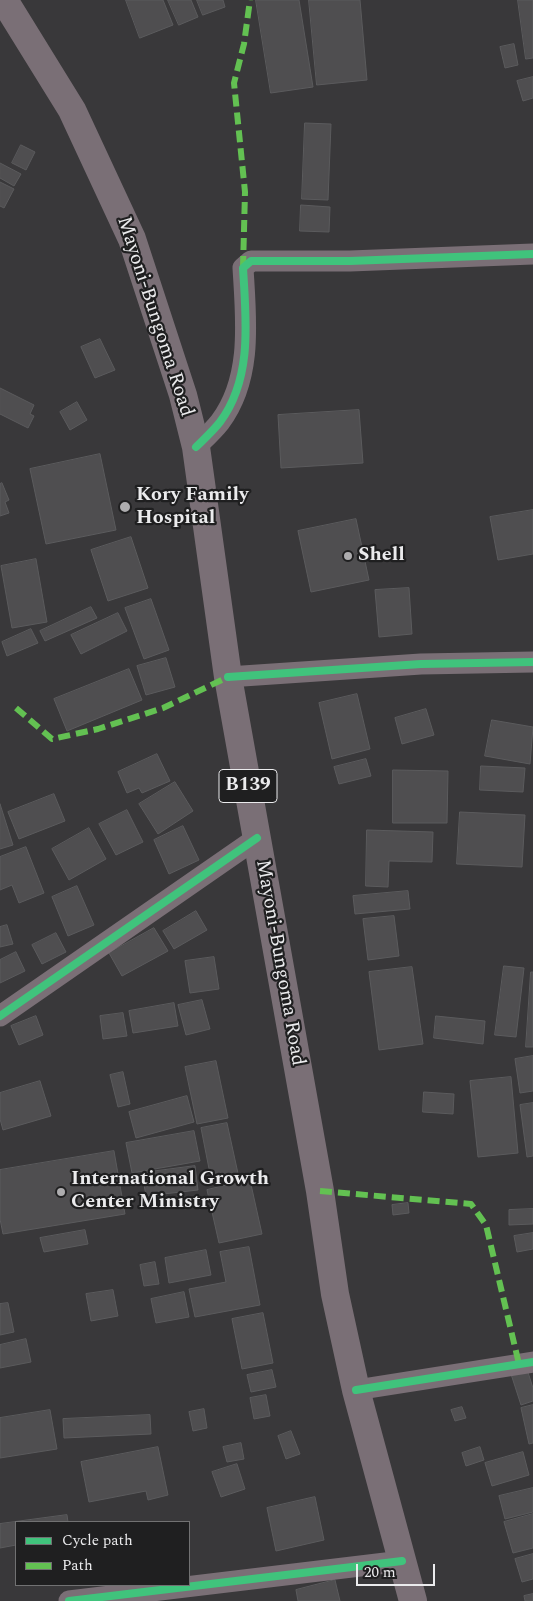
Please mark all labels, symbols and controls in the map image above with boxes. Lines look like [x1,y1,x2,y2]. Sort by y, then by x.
street label: Mayoni-Bungoma Road [110,214,198,420]
place label: Kory Family Hospital [136,484,249,531]
marker: Kory Family Hospital [118,500,132,514]
place label: Shell [358,544,405,568]
marker: Shell [342,550,354,562]
road number: B139 [219,769,277,802]
street label: Mayoni-Bungoma Road [249,858,309,1068]
place label: International Growth Center Ministry [71,1168,269,1215]
marker: International Growth Center Ministry [55,1186,67,1198]
legend [15,1521,190,1586]
text: Cycle path [62,1529,133,1552]
text: Path [62,1554,93,1577]
scale bar [358,1554,437,1586]
text: 20 m [364,1561,396,1584]

